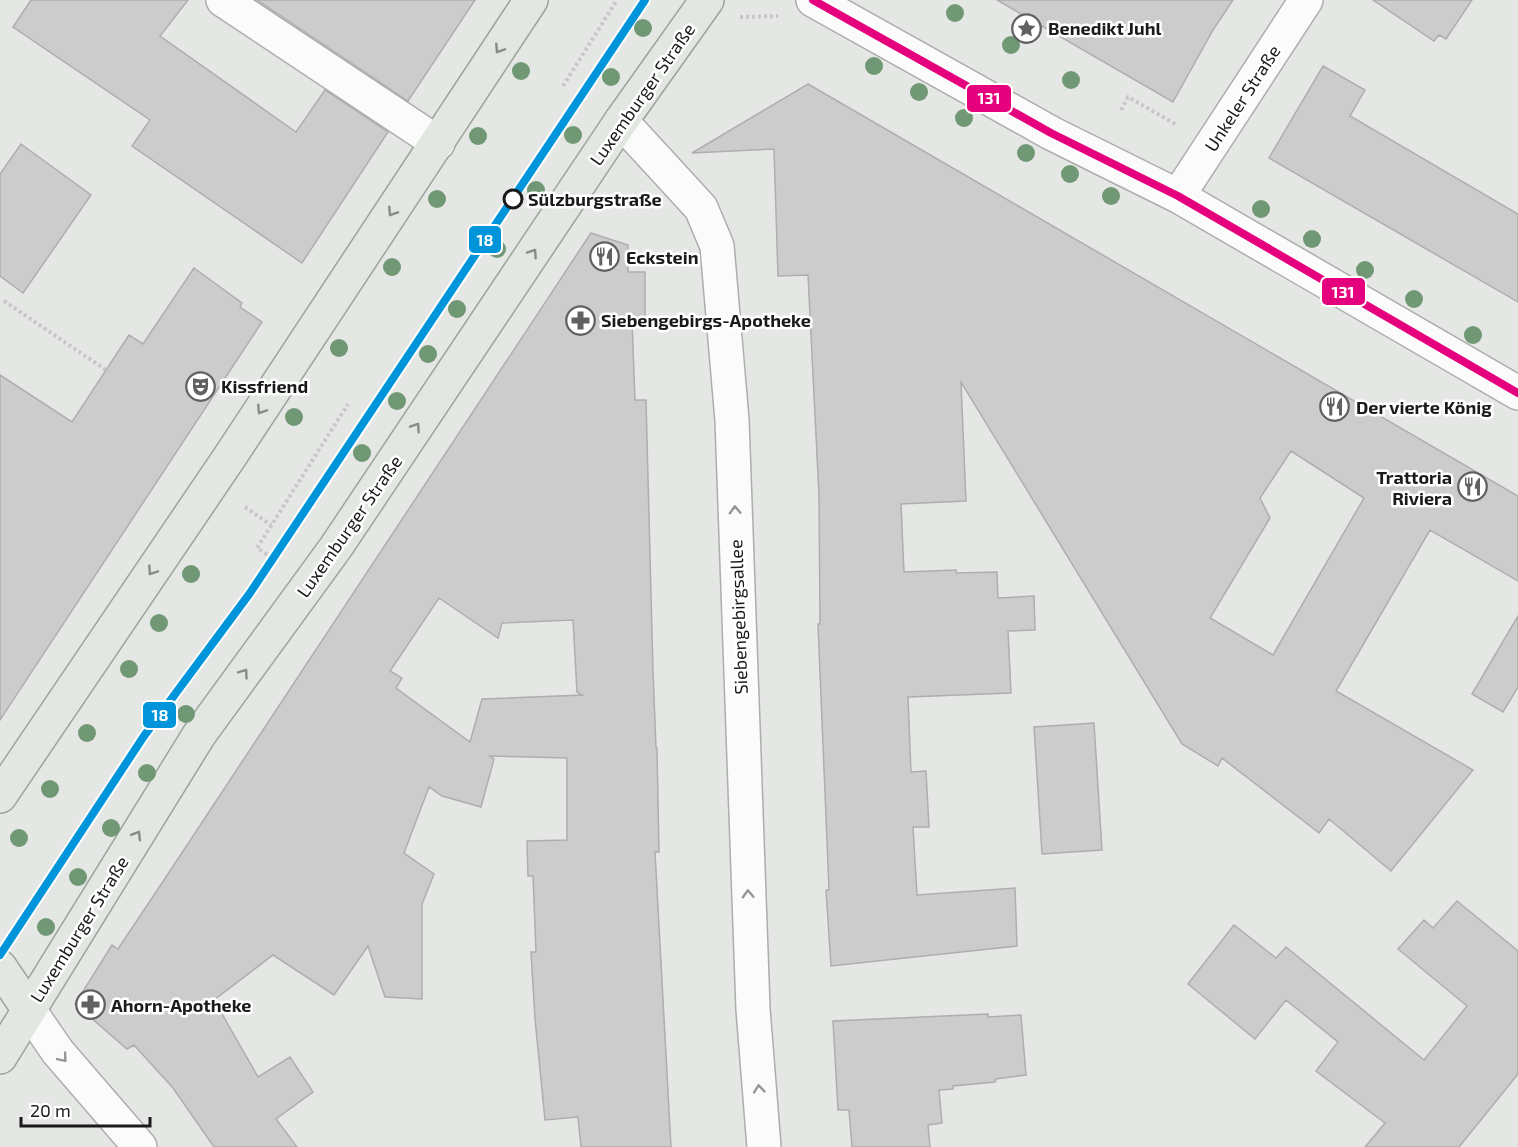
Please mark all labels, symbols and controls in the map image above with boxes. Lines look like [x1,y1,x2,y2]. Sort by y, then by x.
place icon: Benedikt Juhl [1011,12,1043,44]
place label: Benedikt Juhl [1048,17,1162,39]
street label: Luxemburger Straße [585,19,699,169]
street label: Unkeler Straße [1199,41,1285,155]
one-way arrow [495,42,506,53]
line badge: 131 [966,84,1012,113]
text: 131 [978,88,1000,107]
place label: Sülzburgstraße [528,188,662,210]
marker: Sülzburgstraße [503,189,523,209]
one-way arrow [388,205,399,216]
line badge: 18 [468,225,502,254]
text: 18 [477,230,493,249]
restaurant icon: Eckstein [589,241,621,273]
place label: Eckstein [626,246,698,268]
one-way arrow [526,249,537,260]
line badge: 131 [1321,277,1366,306]
text: 131 [1332,282,1354,301]
pharmacy icon: Siebengebirgs-Apotheke [564,304,596,336]
place label: Siebengebirgs-Apotheke [601,309,811,331]
theatre icon: Kissfriend [184,370,216,402]
place label: Kissfriend [221,375,308,397]
restaurant icon: Der vierte König [1319,391,1351,423]
place label: Der vierte König [1356,396,1492,418]
one-way arrow [258,403,269,414]
one-way arrow [409,423,420,434]
street label: Luxemburger Straße [292,451,406,601]
place label: Trattoria Riviera [1376,466,1452,509]
restaurant icon: Trattoria Riviera [1457,471,1489,503]
one-way arrow [729,506,741,515]
street label: Siebengebirgsallee [724,539,752,695]
one-way arrow [148,564,159,575]
one-way arrow [237,669,248,680]
line badge: 18 [142,701,177,729]
text: 18 [152,705,168,724]
one-way arrow [129,831,141,841]
street label: Luxemburger Straße [25,852,133,1006]
one-way arrow [742,890,755,899]
pharmacy icon: Ahorn-Apotheke [74,989,106,1021]
place label: Ahorn-Apotheke [111,994,252,1016]
one-way arrow [56,1051,67,1062]
one-way arrow [753,1084,766,1093]
scale bar [21,1090,150,1128]
text: 20 m [30,1099,71,1121]

